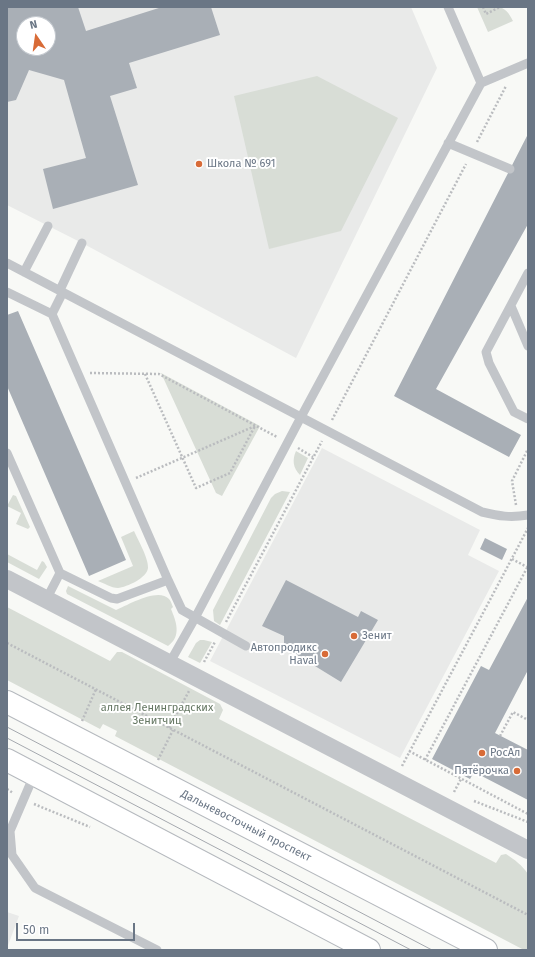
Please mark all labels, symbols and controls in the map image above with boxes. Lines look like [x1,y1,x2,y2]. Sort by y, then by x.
north arrow [16,16,56,56]
text: N [28,18,38,32]
place label: Школа № 691 [207,157,276,171]
marker: Школа № 691 [194,159,204,169]
place label: Зенит [362,629,392,643]
marker: Зенит [349,631,359,641]
place label: Автопродикс Haval [251,641,317,667]
marker: Автопродикс Haval [320,649,330,659]
park label: аллея Ленинградских Зенитчиц [101,701,213,727]
place label: РосАл [490,746,520,760]
marker: РосАл [477,748,487,758]
place label: Пятёрочка [454,764,509,778]
marker: Пятёрочка [512,766,522,776]
street label: Дальневосточный проспект [179,787,313,865]
scale bar [18,915,137,941]
text: 50 m [23,923,49,937]

